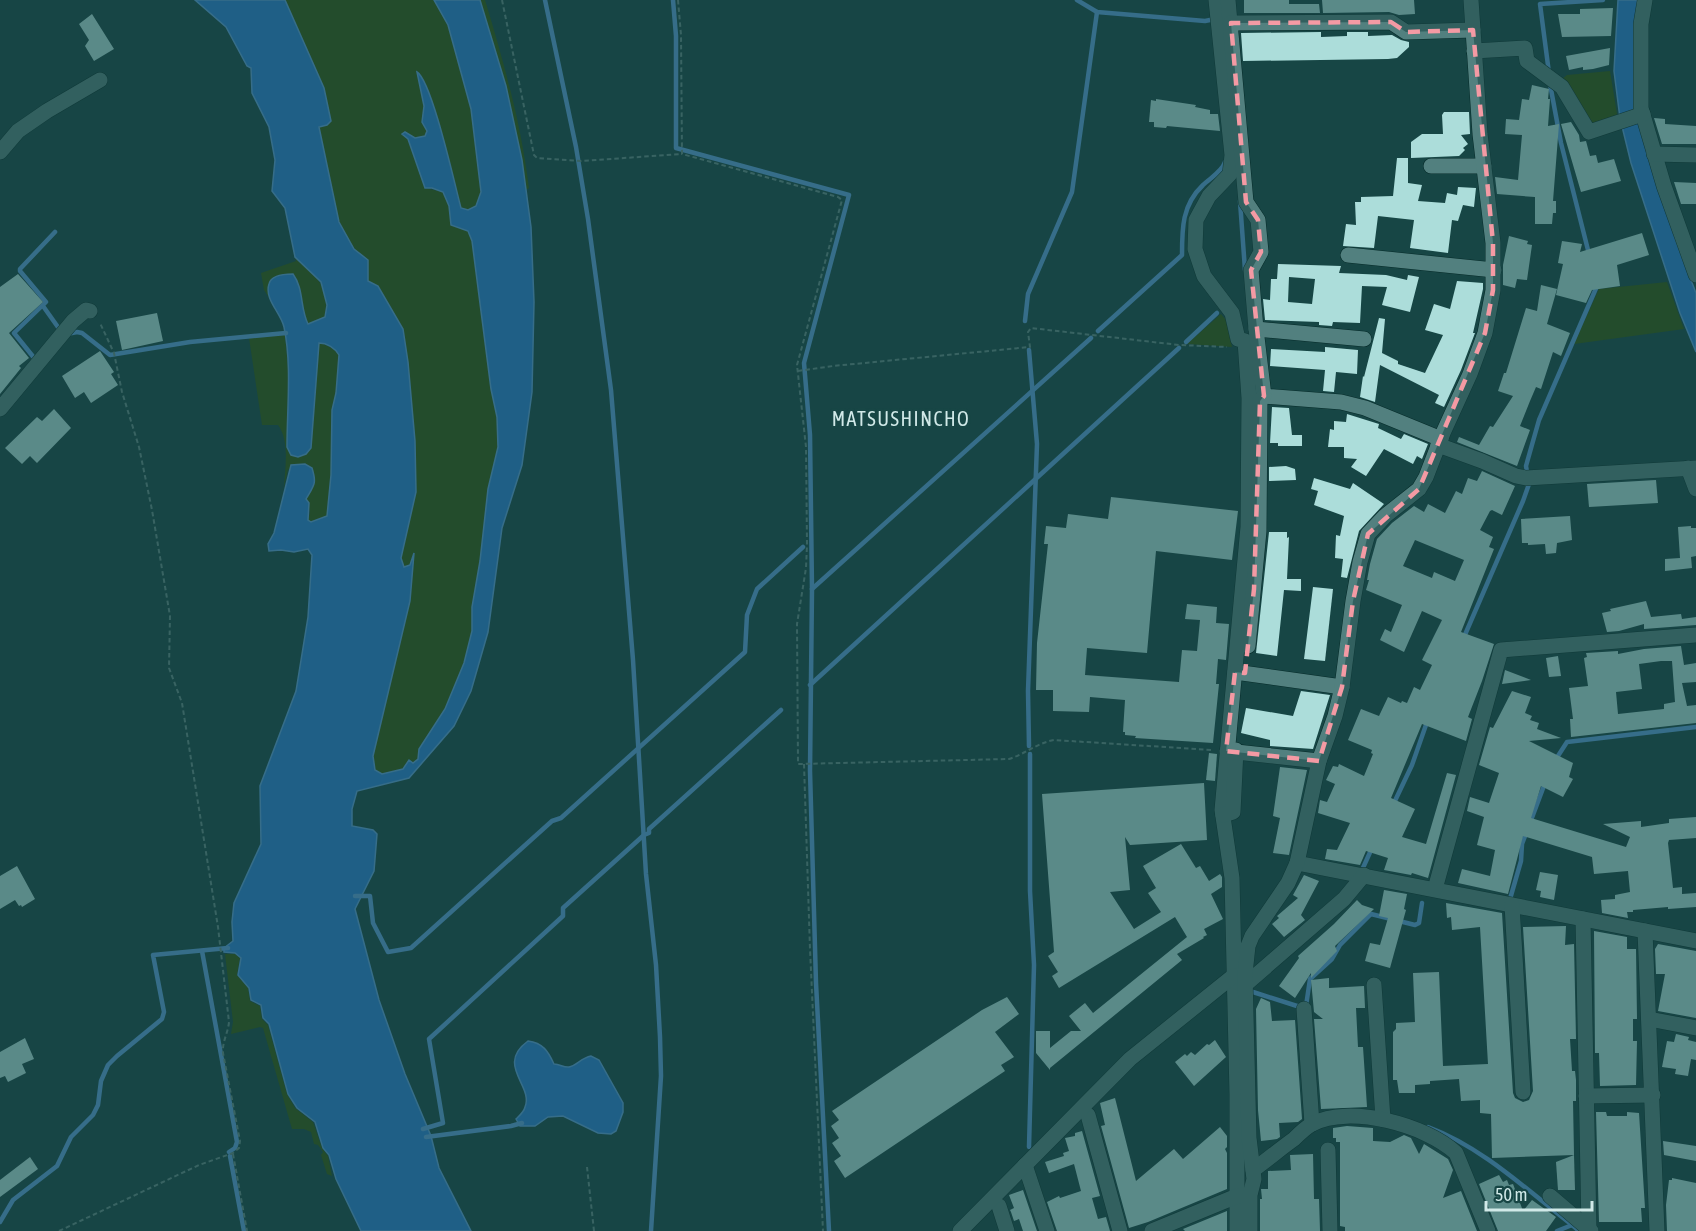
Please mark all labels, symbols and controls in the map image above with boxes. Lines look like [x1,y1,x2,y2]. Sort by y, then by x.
district label: MATSUSHINCHO [832,407,970,430]
scale bar [1486,1174,1592,1212]
text: 50 m [1495,1184,1527,1205]

